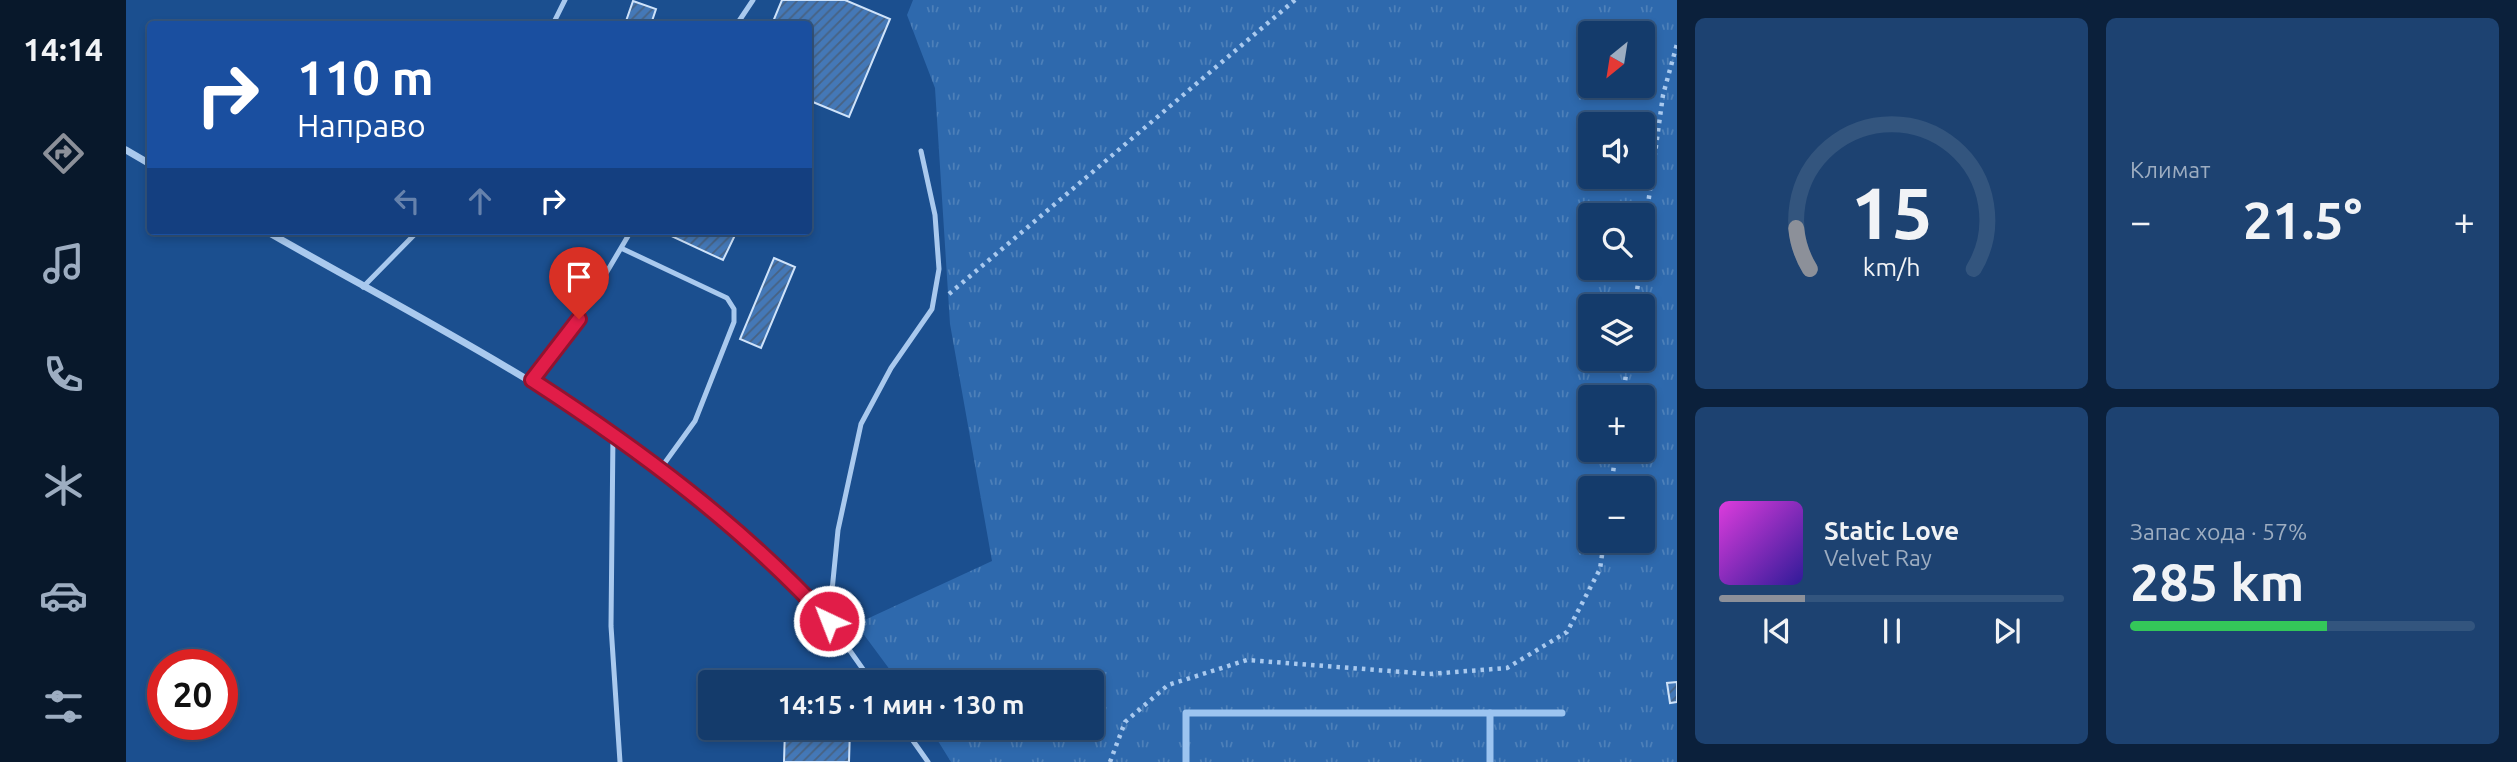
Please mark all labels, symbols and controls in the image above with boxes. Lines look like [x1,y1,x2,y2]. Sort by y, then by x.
north arrow [1578,21,1656,98]
map controls [1578,21,1655,553]
text: 14:14 [23,31,103,67]
icon: right [182,49,273,140]
text: 110 m [297,49,434,104]
text: Направо [297,107,426,143]
button: sound [1578,112,1655,189]
icon: directions [39,129,88,178]
text: Климат [2130,157,2210,182]
text: 15 [1850,172,1933,254]
icon: left [388,182,426,220]
icon: ahead [461,182,499,220]
icon: right [534,182,572,220]
text: 21.5° [2243,191,2362,249]
text: − [2130,200,2151,242]
text: + [2454,200,2475,242]
button: search [1578,203,1655,280]
icon: music [39,239,88,288]
pin [549,247,609,319]
text: km/h [1863,253,1920,281]
icon: arrive [560,258,598,296]
button: layers [1578,294,1655,371]
icon: phone [39,350,88,399]
button: + [1578,385,1655,462]
icon: climate [39,461,88,510]
button: − [1578,476,1655,553]
text: Static Love [1824,516,1959,545]
text: Запас хода · 57% [2130,519,2307,544]
text: Velvet Ray [1824,545,1932,570]
text: 285 km [2130,553,2304,611]
icon: car [39,571,88,620]
position arrow [792,584,866,658]
icon: previous [1758,612,1796,650]
icon: pause [1873,612,1911,650]
icon: next [1988,612,2026,650]
speed limit sign: 20 [147,649,238,740]
icon: filters [39,682,88,731]
text: 14:15 · 1 мин · 130 m [778,690,1024,719]

